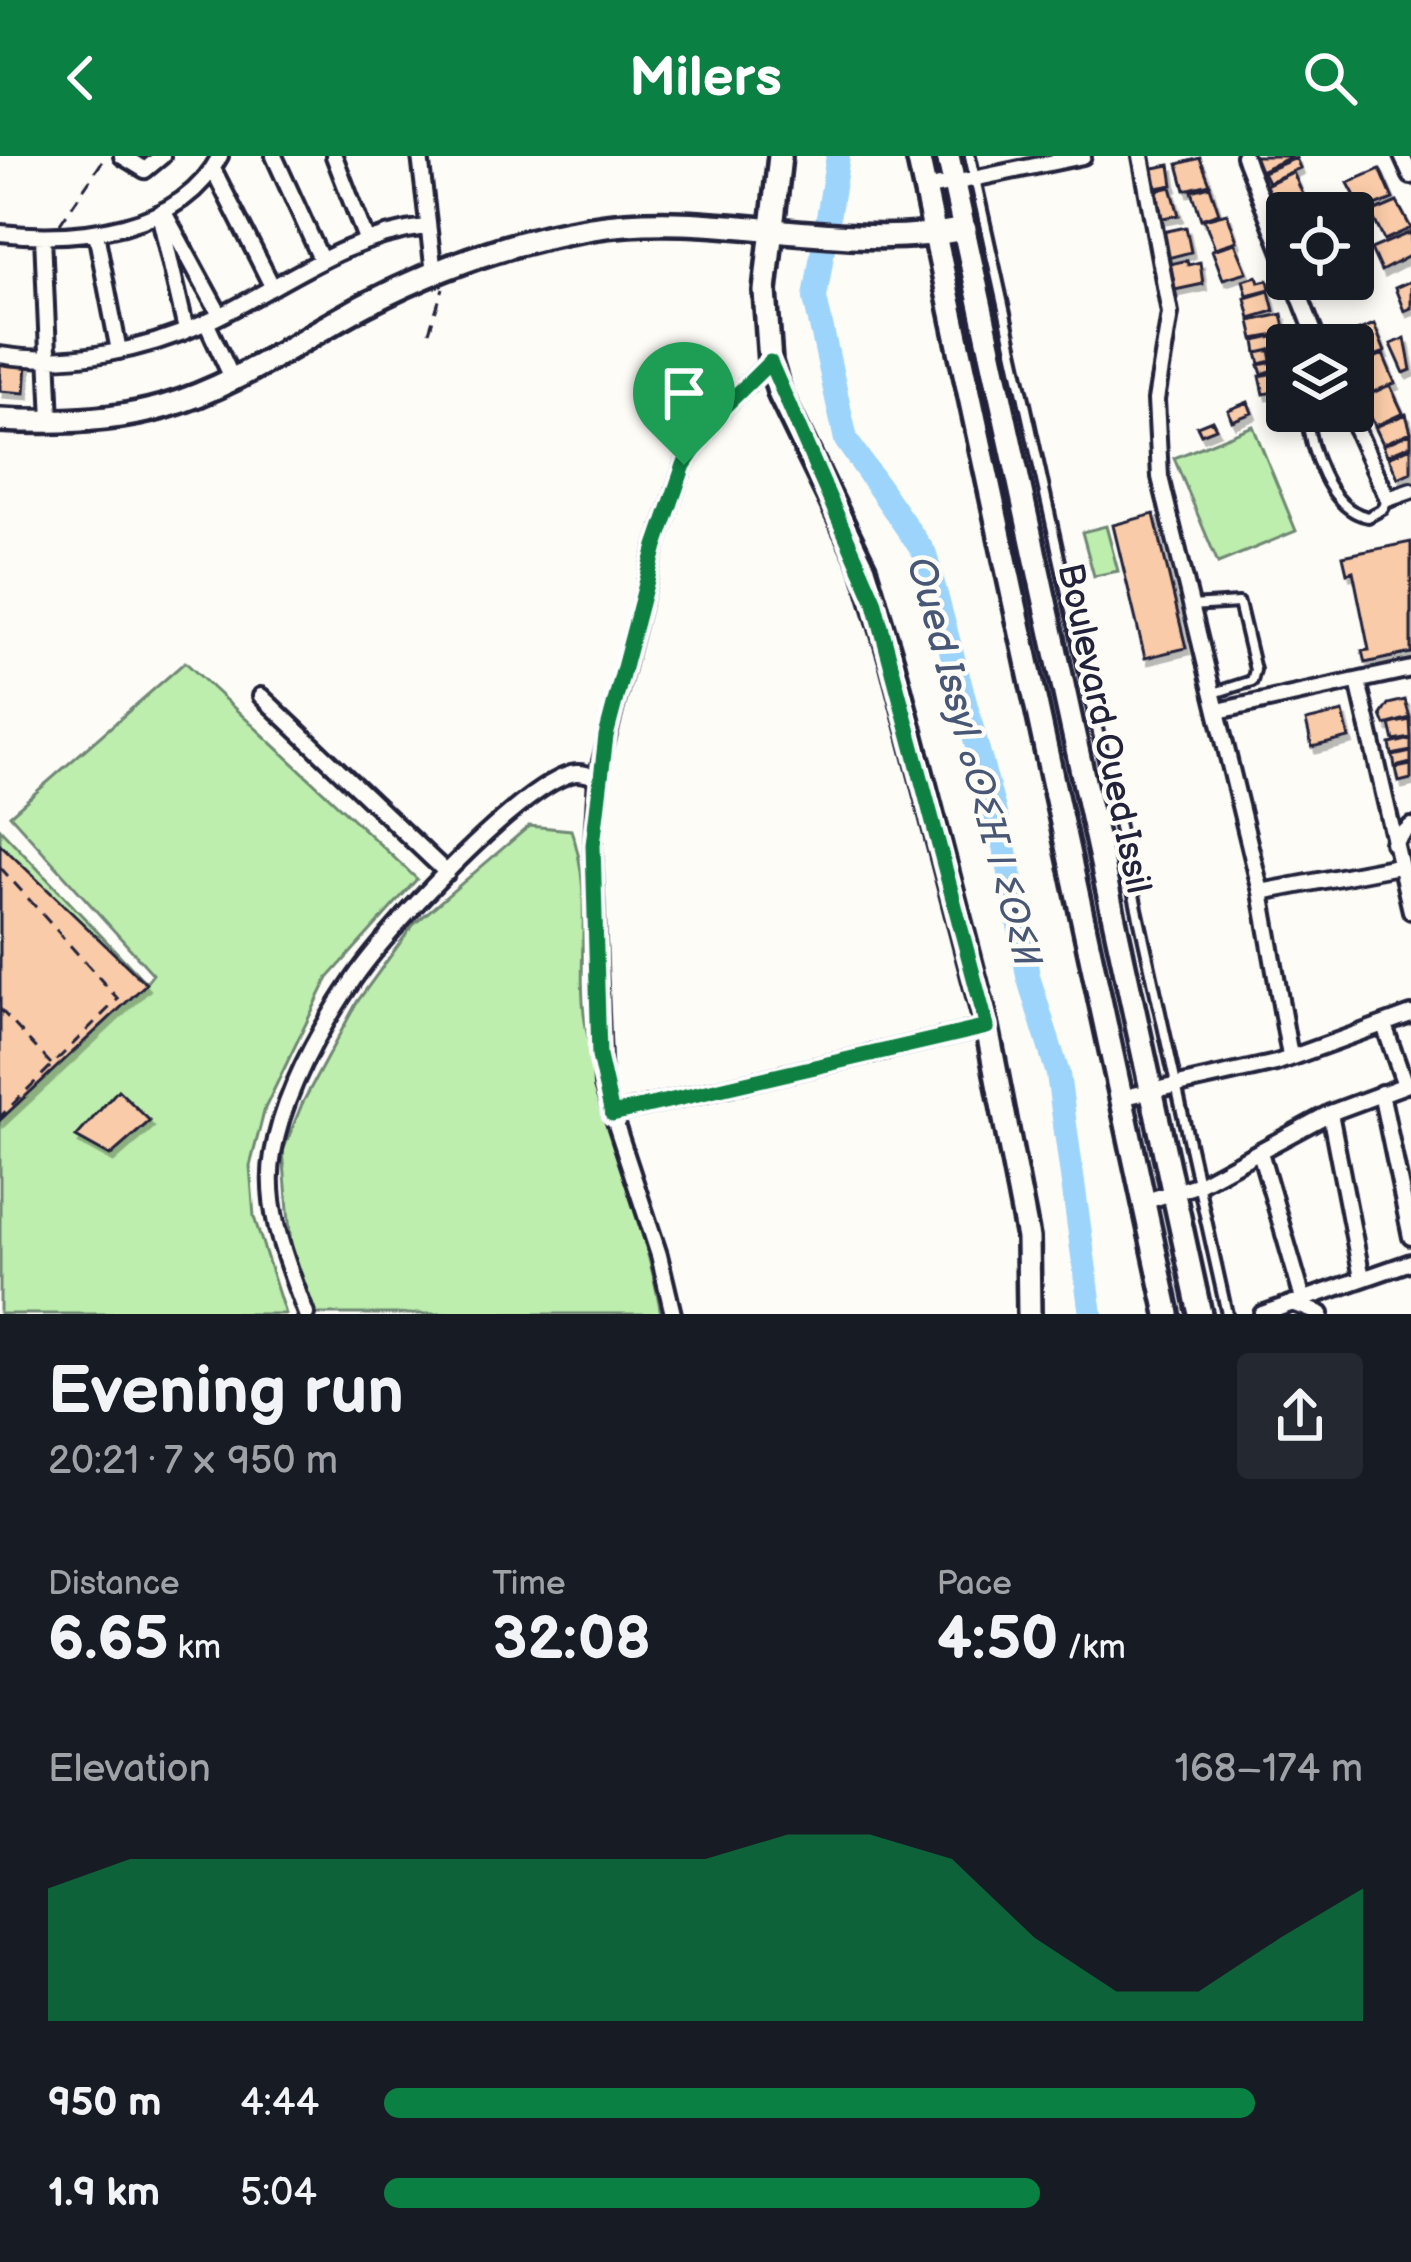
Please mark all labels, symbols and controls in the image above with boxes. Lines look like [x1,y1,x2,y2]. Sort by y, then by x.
icon: back [48,45,114,111]
icon: search [1297,45,1363,111]
text: Milers [629,46,782,111]
map controls [1266,192,1374,432]
button: locate [1266,192,1374,300]
button: layers [1266,324,1374,432]
pin [633,342,735,465]
icon: arrive [651,360,717,426]
water label: Oued Issyl ⴰⵙⵉⴼ ⵏ ⵉⵙⵉⵍ [896,552,1051,973]
street label: Boulevard Oued Issil [1048,560,1160,897]
text: Evening run [48,1353,404,1432]
button: share [1237,1353,1363,1479]
text: 20:21 · 7 × 950 m [48,1438,338,1485]
text: Distance [48,1564,180,1604]
text: Time [492,1564,565,1604]
text: Pace [937,1564,1012,1604]
text: 6.65 [48,1604,169,1676]
text: 32:08 [492,1604,651,1676]
text: 4:50 [937,1604,1058,1676]
text: km [169,1628,221,1668]
text: /km [1058,1628,1126,1668]
text: Elevation [48,1746,211,1793]
text: 168–174 m [1175,1746,1363,1793]
text: 950 m [48,2080,161,2127]
text: 4:44 [240,2080,319,2127]
text: 1.9 km [48,2170,160,2217]
text: 5:04 [240,2170,317,2217]

